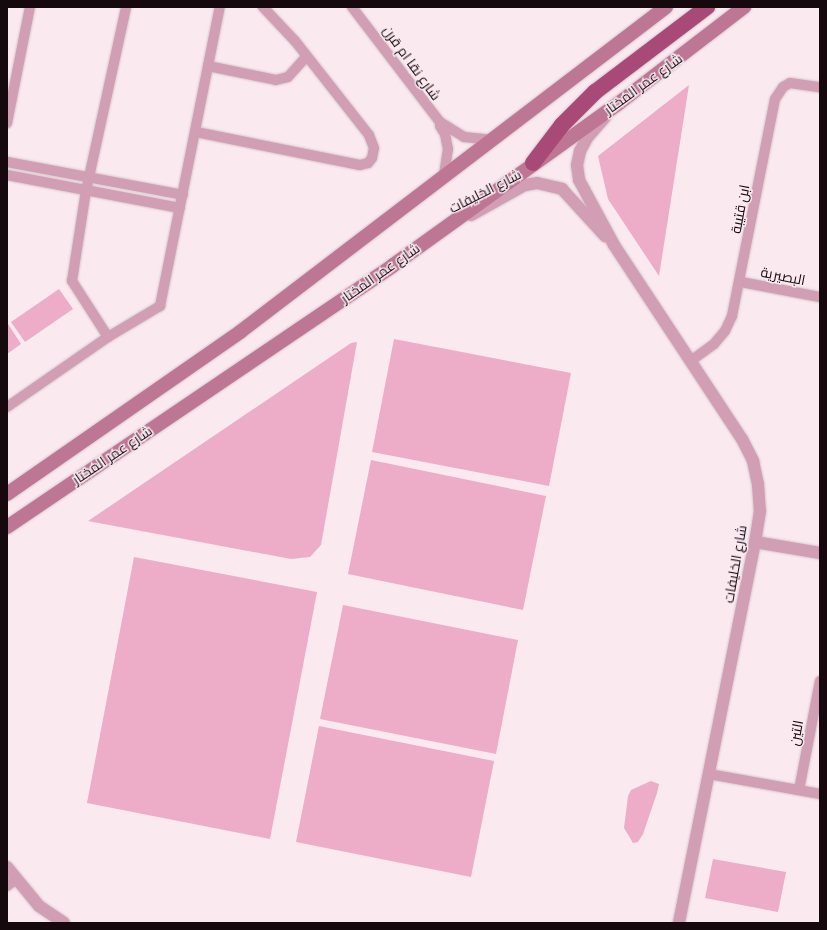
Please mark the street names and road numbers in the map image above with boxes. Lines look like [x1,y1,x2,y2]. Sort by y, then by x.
street label: شارع نقا ام قرن [379,22,445,104]
street label: شارع عمر المختار [601,50,685,118]
street label: شارع الخليفات [446,166,524,216]
street label: ابن قتيبة [727,183,753,235]
street label: شارع عمر المختار [337,240,423,306]
street label: البصيرية [759,263,807,289]
street label: شارع عمر المختار [69,422,155,488]
street label: شارع الخليفات [720,524,750,604]
street label: التين [785,719,807,747]

